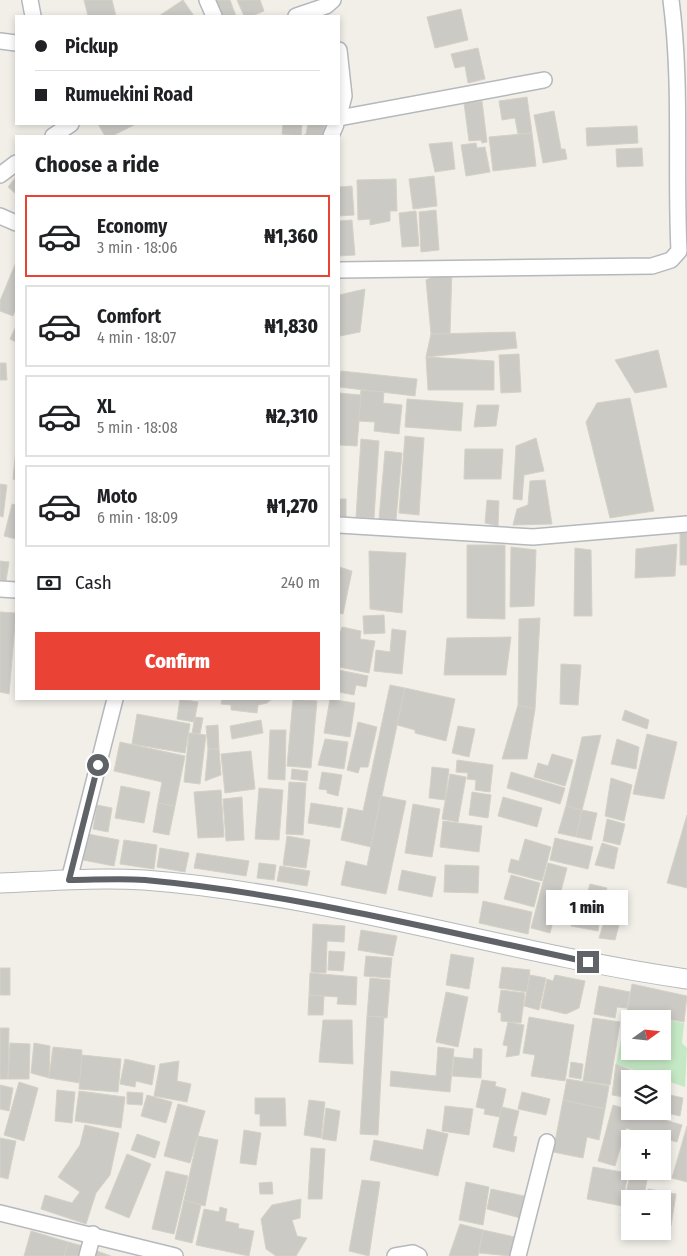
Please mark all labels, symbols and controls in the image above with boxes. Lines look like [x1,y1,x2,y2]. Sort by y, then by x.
text: Pickup [65,35,118,58]
text: Rumuekini Road [65,83,193,106]
text: Choose a ride [35,151,159,178]
icon: car [37,214,82,259]
text: Economy [97,215,167,238]
text: ₦1,360 [264,225,318,248]
text: 3 min · 18:06 [97,238,178,257]
icon: car [37,304,82,349]
text: Comfort [97,305,161,328]
text: ₦1,830 [264,315,318,338]
text: 4 min · 18:07 [97,328,176,347]
icon: car [37,394,82,439]
text: XL [97,395,116,418]
text: ₦2,310 [266,405,318,428]
text: 5 min · 18:08 [97,418,178,437]
icon: car [37,484,82,529]
text: Moto [97,485,137,508]
text: ₦1,270 [267,495,318,518]
text: 6 min · 18:09 [97,508,178,527]
icon: cash [35,569,63,597]
text: Cash [75,571,112,594]
text: 240 m [281,573,320,592]
button: Confirm [35,632,320,690]
route start [87,754,109,776]
callout: 1 min [547,890,629,924]
text: 1 min [570,898,604,917]
route end [577,951,599,973]
north arrow [621,1010,671,1060]
map controls [621,1010,671,1240]
button: layers [621,1070,671,1120]
button: + [621,1130,671,1180]
button: − [621,1190,671,1240]

